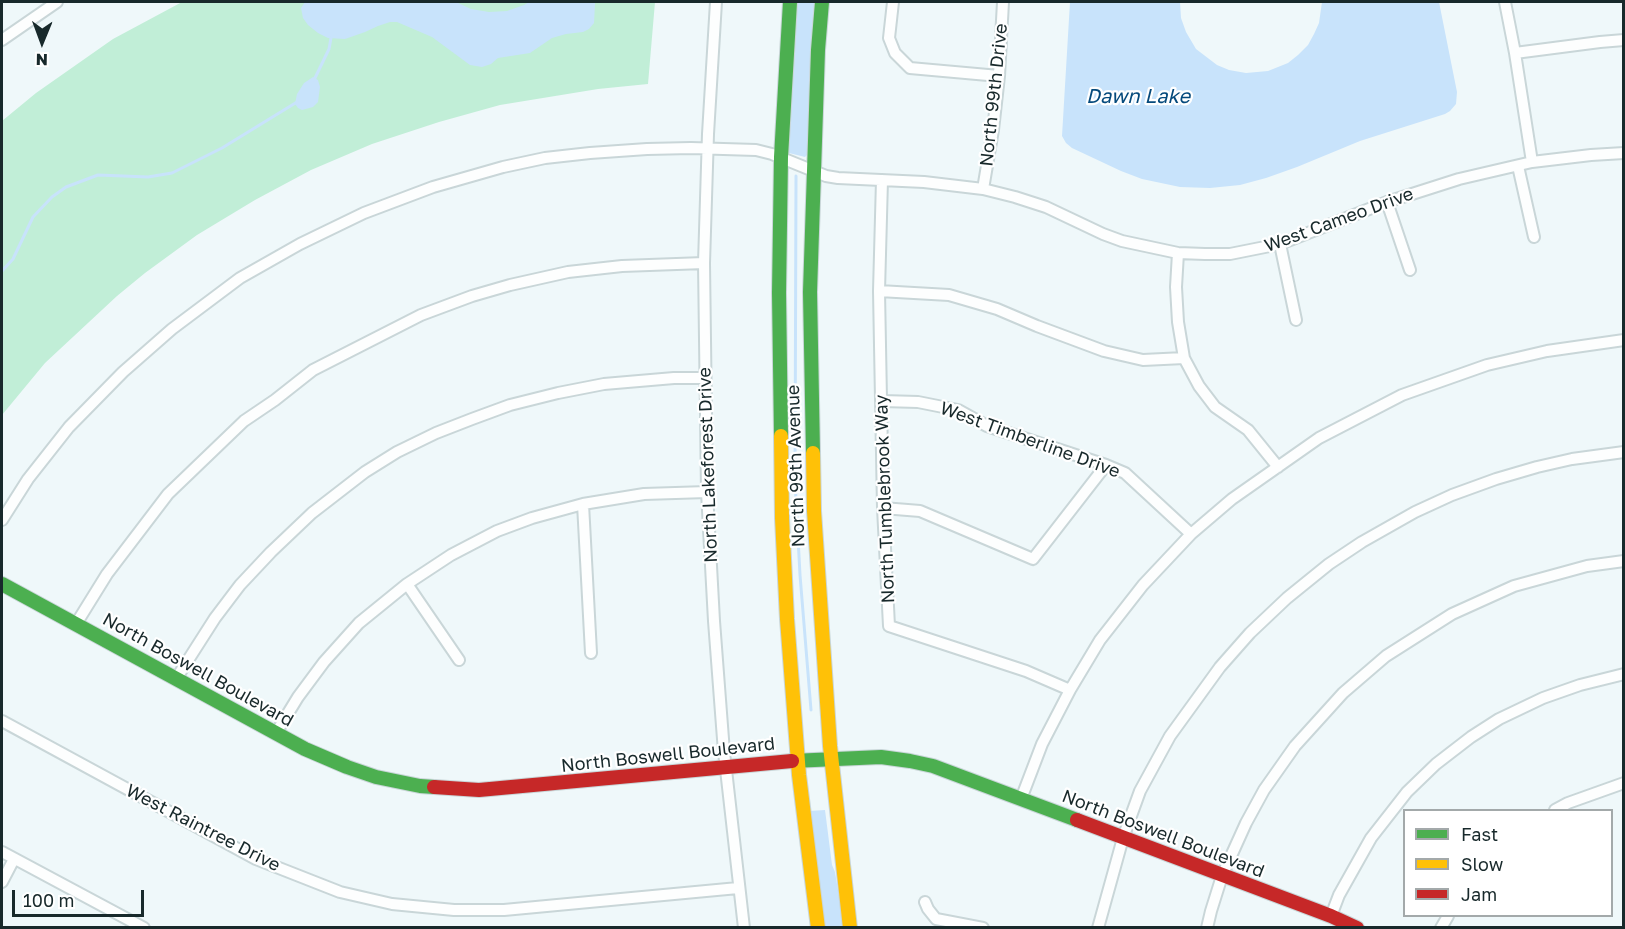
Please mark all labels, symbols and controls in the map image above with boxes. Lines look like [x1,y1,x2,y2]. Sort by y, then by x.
north arrow [12,12,72,72]
street label: North 99th Drive [976,22,1012,168]
text: N [35,50,48,70]
water label: Dawn Lake [1086,85,1190,109]
street label: West Cameo Drive [1262,183,1416,257]
street label: North Lakeforest Drive [694,367,722,563]
street label: North 99th Avenue [782,384,810,548]
street label: North Tumblebrook Way [871,394,899,604]
street label: West Timberline Drive [937,397,1123,483]
street label: North Boswell Boulevard [99,608,297,732]
street label: North Boswell Boulevard [560,733,776,777]
street label: West Raintree Drive [122,780,284,876]
street label: North Boswell Boulevard [1059,785,1267,883]
legend [1403,809,1613,917]
text: Fast [1461,823,1498,845]
text: Slow [1461,853,1503,875]
scale bar [15,878,147,916]
text: Jam [1461,883,1497,905]
text: 100 m [23,889,74,911]

